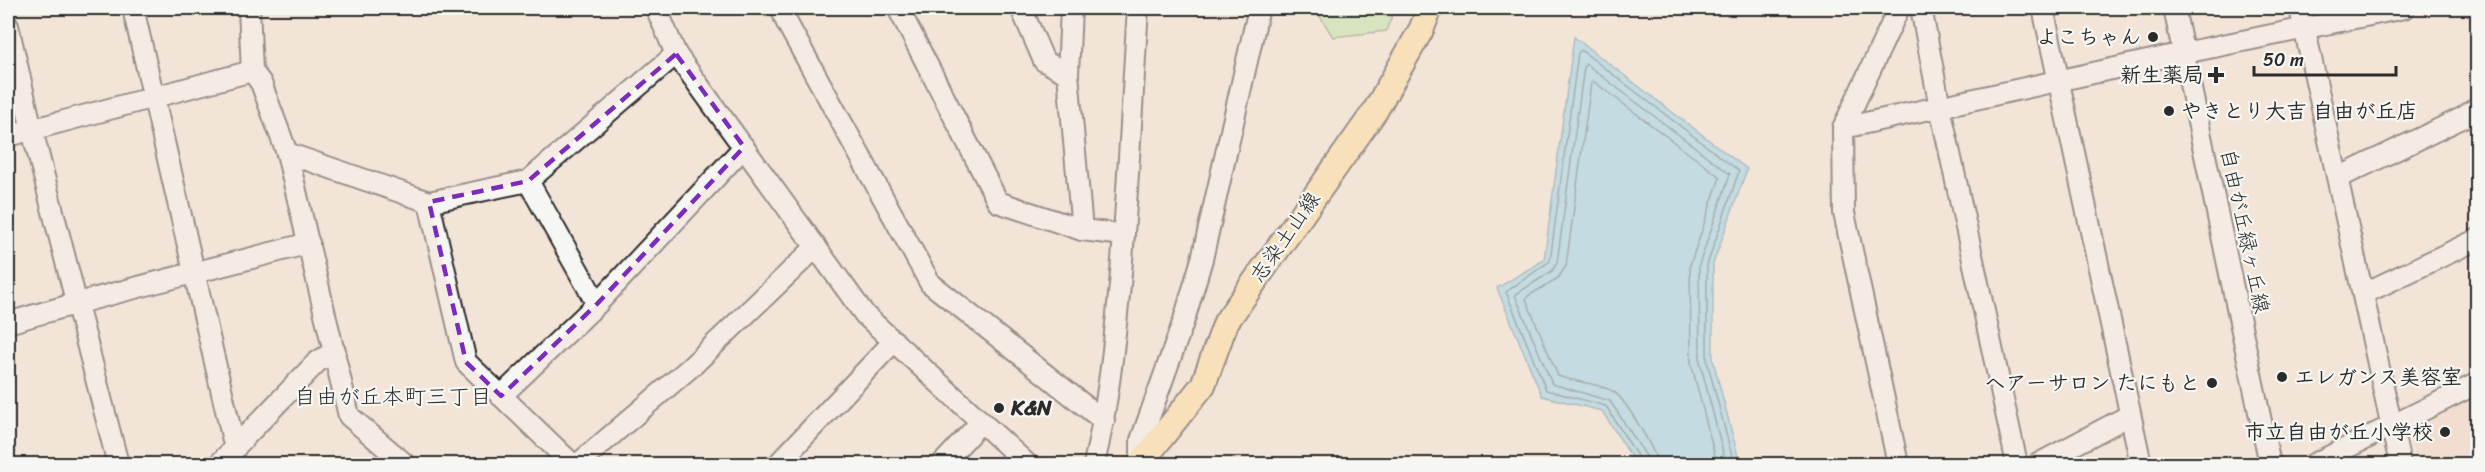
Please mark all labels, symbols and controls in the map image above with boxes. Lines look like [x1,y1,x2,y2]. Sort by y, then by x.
place label: よこちゃん [2036,18,2141,56]
marker: よこちゃん [2146,30,2160,44]
scale bar [2254,39,2396,77]
text: 50 m [2263,44,2304,76]
place label: 新生薬局 [2120,56,2204,94]
marker: 新生薬局 [2209,68,2223,82]
place label: やきとり大吉 自由が丘店 [2181,92,2417,130]
marker: やきとり大吉 自由が丘店 [2162,104,2176,118]
street label: 自由が丘緑ヶ丘線 [2209,145,2281,317]
street label: 志染土山線 [1239,183,1331,291]
place label: エレガンス美容室 [2294,358,2462,396]
place label: ヘアーサロン たにもと [1985,364,2200,402]
marker: エレガンス美容室 [2275,370,2289,384]
marker: ヘアーサロン たにもと [2205,376,2219,390]
district label: 自由が丘本町三丁目 [294,377,492,416]
place label: K&N [1010,389,1052,427]
marker: K&N [992,401,1006,415]
place label: 市立自由が丘小学校 [2244,413,2433,451]
marker: 市立自由が丘小学校 [2438,425,2452,439]

